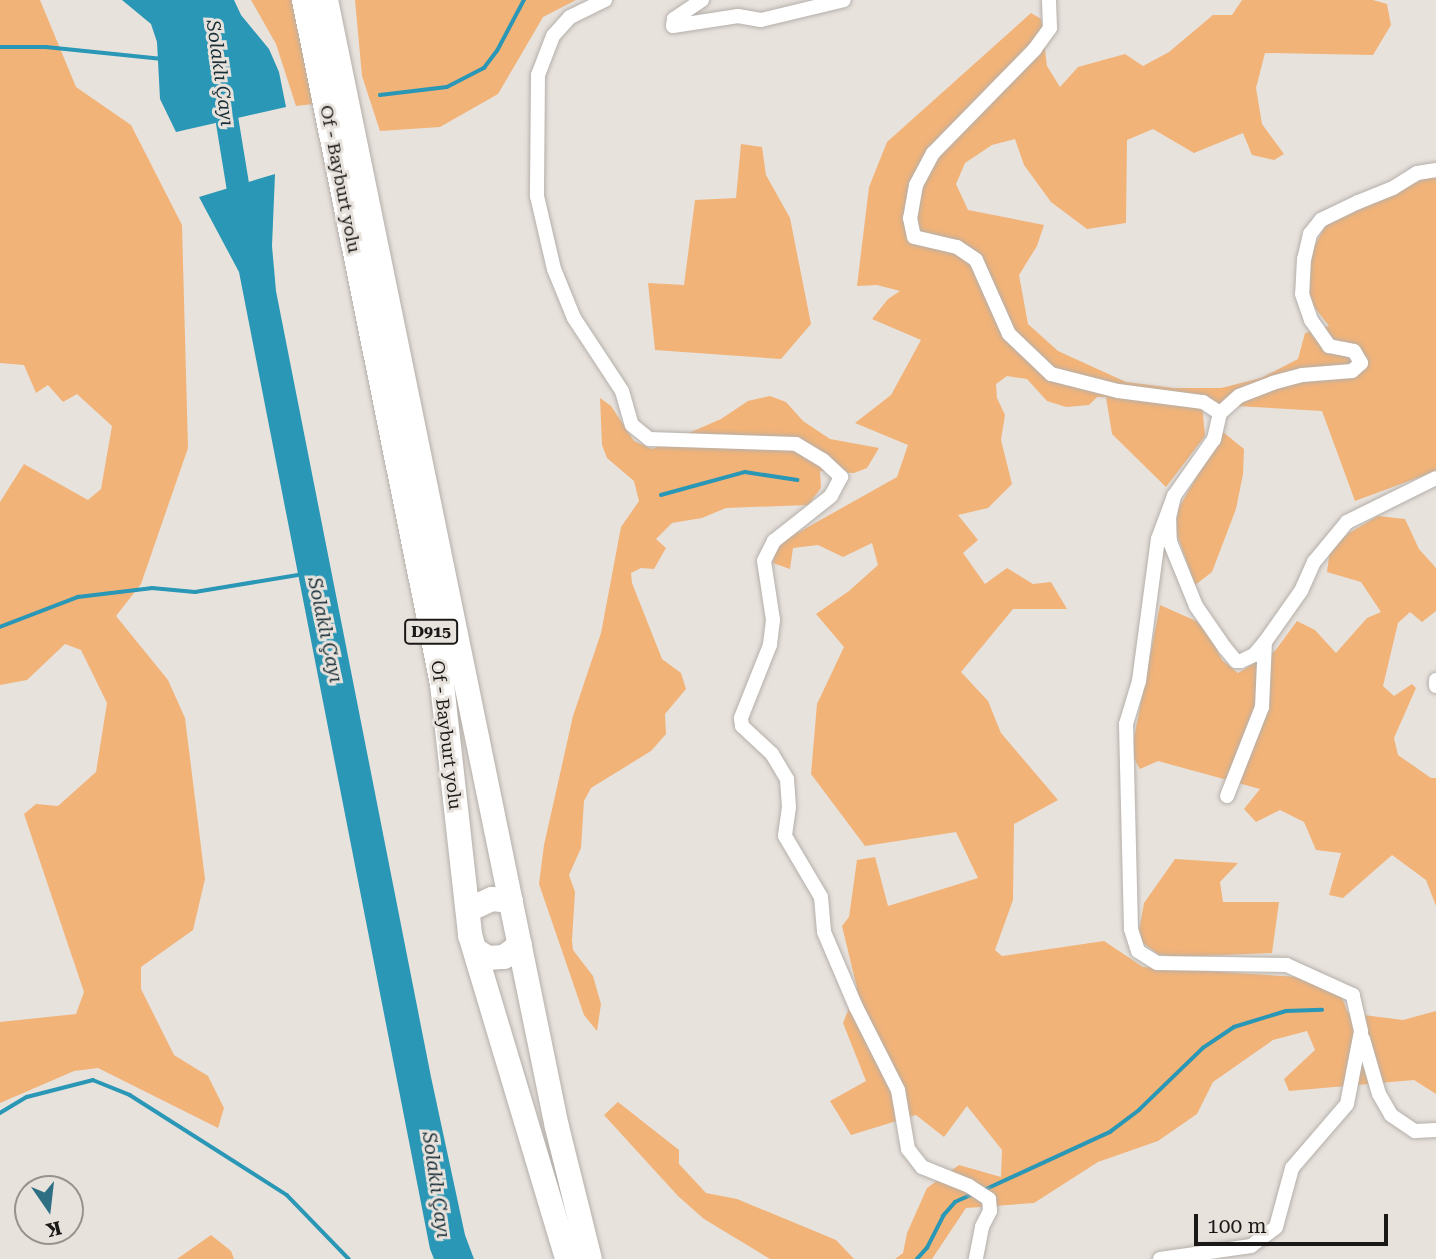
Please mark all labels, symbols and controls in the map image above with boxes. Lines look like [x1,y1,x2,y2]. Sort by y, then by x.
water label: Solaklı Çayı [201,18,239,128]
street label: Of - Bayburt yolu [315,103,365,255]
water label: Solaklı Çayı [303,575,347,685]
road number: D915 [403,620,459,645]
street label: Of - Bayburt yolu [426,659,466,811]
water label: Solaklı Çayı [417,1130,455,1240]
north arrow [14,1175,84,1245]
scale bar [1198,1200,1392,1244]
text: 100 m [1207,1214,1267,1238]
text: K [44,1216,64,1242]

